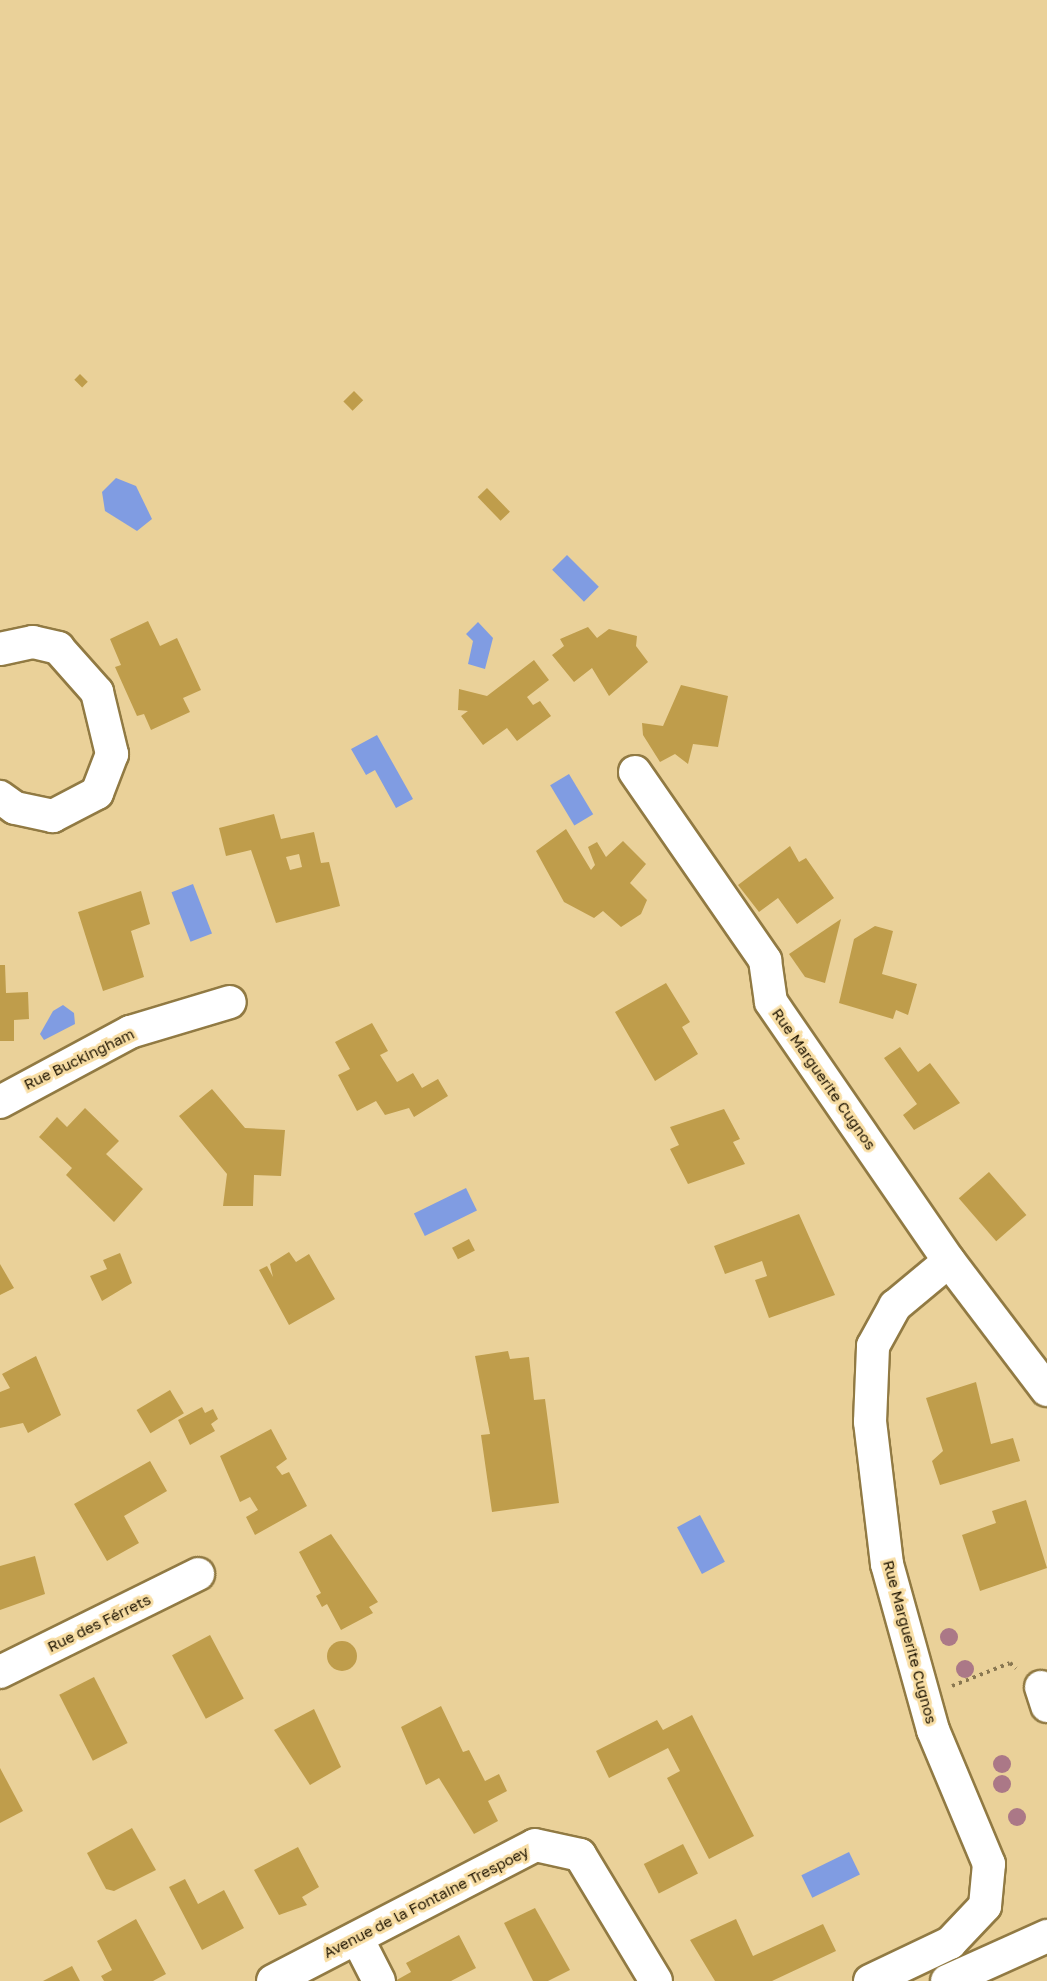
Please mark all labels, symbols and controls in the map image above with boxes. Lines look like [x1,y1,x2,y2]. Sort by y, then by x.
street label: Rue Marguerite Cugnos [768,1005,880,1153]
street label: Rue Buckingham [21,1024,137,1094]
street label: Rue Marguerite Cugnos [880,1558,940,1726]
street label: Rue des Férrets [44,1590,154,1656]
street label: Avenue de la Fontaine Trespoey [320,1842,532,1962]

